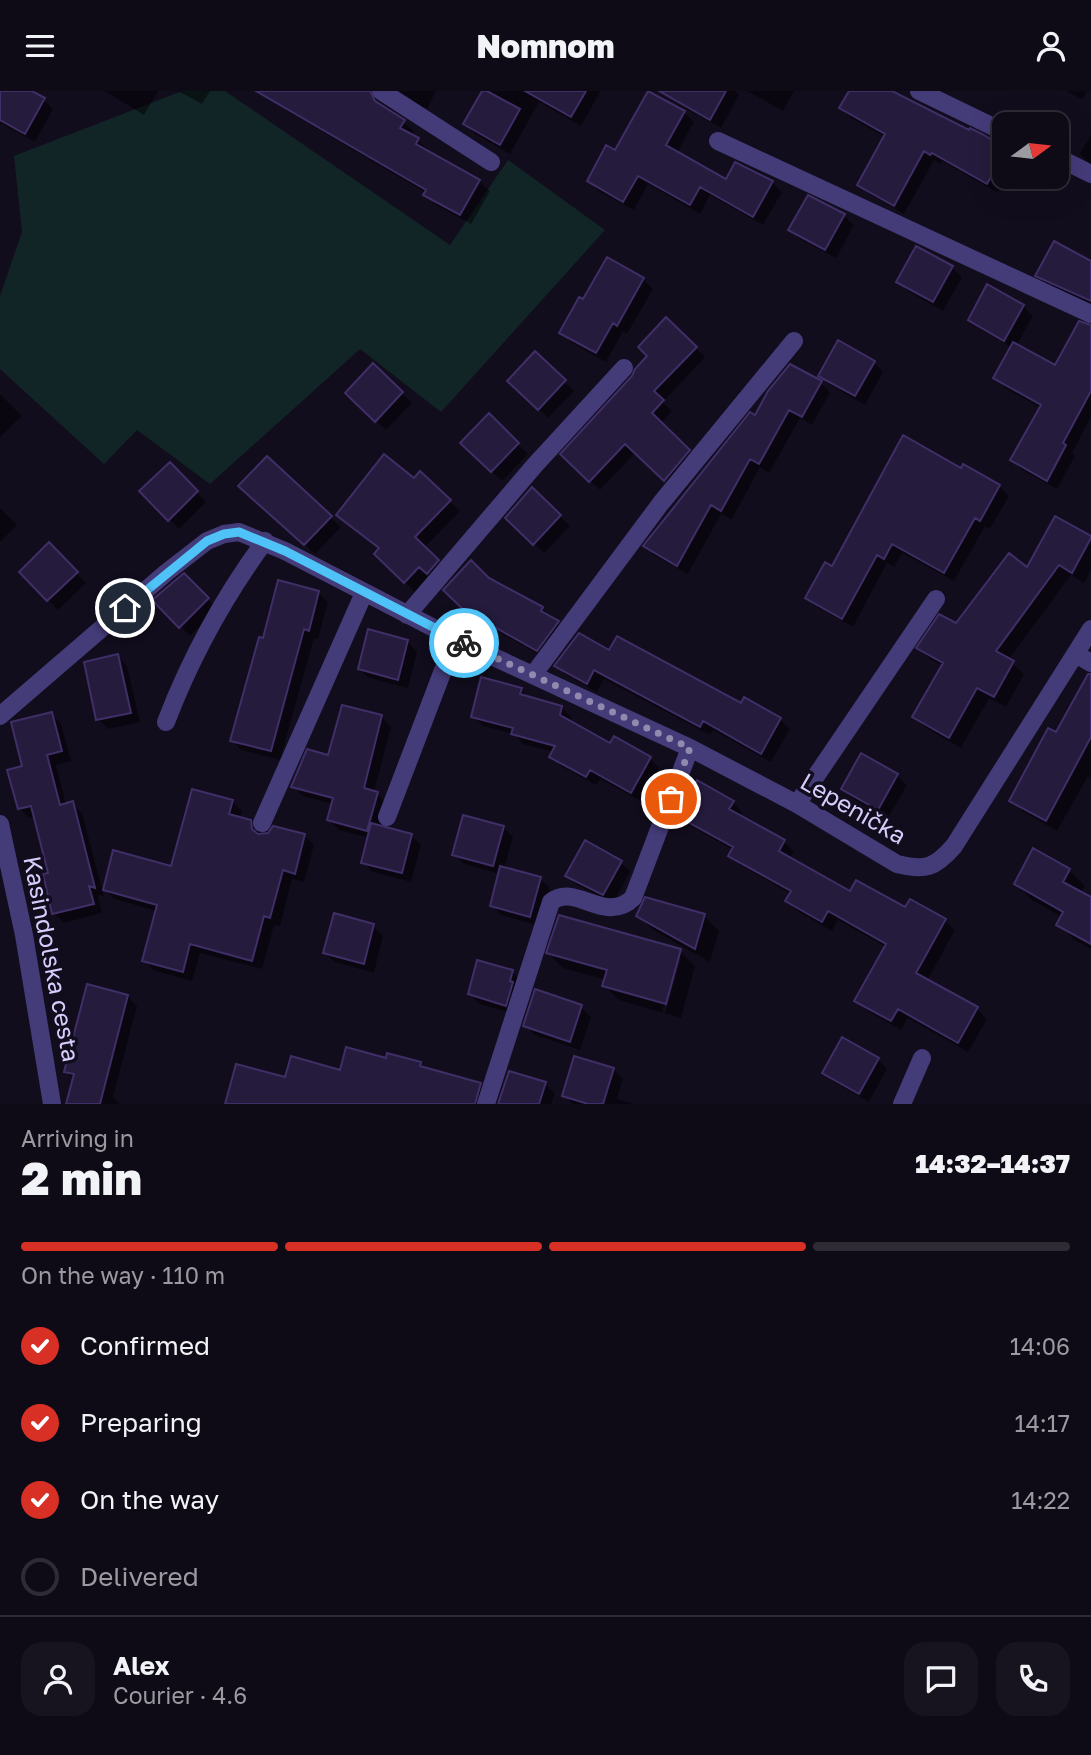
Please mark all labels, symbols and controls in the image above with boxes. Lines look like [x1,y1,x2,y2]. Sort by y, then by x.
icon: menu [21,27,59,65]
text: Nomnom [476,27,615,65]
icon: person [1032,27,1070,65]
north arrow [992,112,1069,189]
map controls [992,112,1069,189]
pin [95,578,155,638]
icon: home [106,589,144,627]
courier [429,608,499,678]
icon: bike [445,624,483,662]
street label: Lepenička [796,766,912,850]
pin [641,769,701,829]
icon: bag [652,780,690,818]
street label: Kasindolska cesta [18,853,87,1064]
text: Arriving in [21,1124,134,1152]
text: 14:32–14:37 [915,1148,1070,1179]
text: 2 min [21,1150,142,1205]
text: On the way · 110 m [21,1261,225,1289]
icon: check [21,1327,59,1365]
text: Confirmed [80,1330,210,1361]
text: 14:06 [1010,1332,1070,1360]
icon: check [21,1404,59,1442]
text: Preparing [80,1407,202,1438]
text: 14:17 [1015,1409,1070,1437]
icon: check [21,1481,59,1519]
text: On the way [80,1484,219,1515]
text: 14:22 [1011,1486,1070,1514]
text: Delivered [80,1561,199,1592]
button: person [21,1642,95,1716]
button: chat [904,1642,978,1716]
button: phone [996,1642,1070,1716]
text: Alex [113,1650,170,1681]
text: Courier · 4.6 [113,1681,247,1709]

